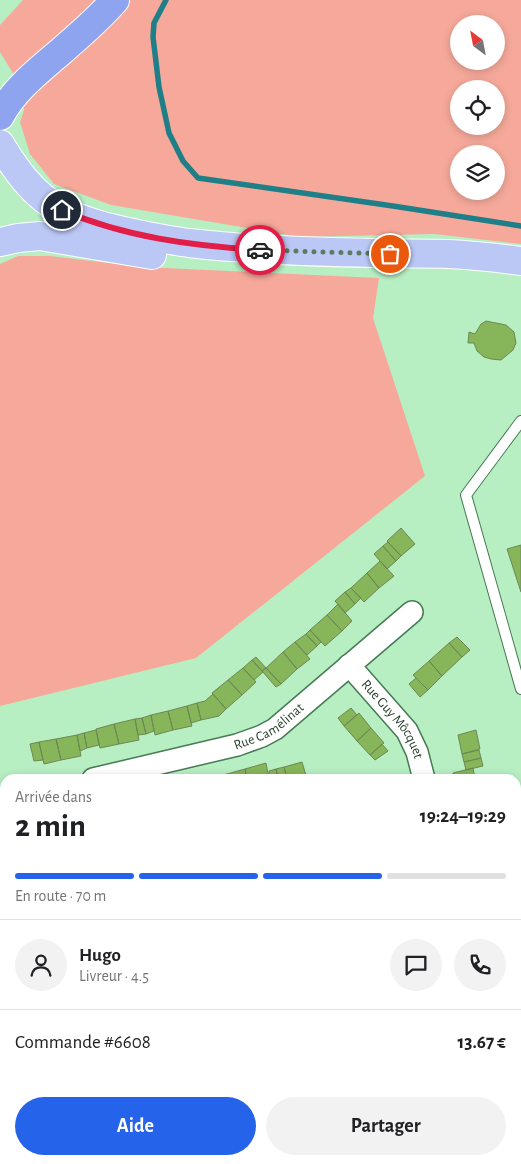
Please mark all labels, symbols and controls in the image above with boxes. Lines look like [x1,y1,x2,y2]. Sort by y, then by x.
north arrow [450,15,505,70]
map controls [450,15,505,200]
button: locate [450,80,505,135]
button: layers [450,145,505,200]
pin [41,189,83,231]
icon: home [48,196,76,224]
courier [235,225,285,275]
pin [369,233,411,275]
icon: car [246,236,274,264]
icon: bag [376,240,404,268]
street label: Rue Guy Môcquet [359,677,426,760]
street label: Rue Camélinat [232,700,307,753]
text: Arrivée dans [15,789,92,805]
text: 19:24–19:29 [420,807,506,826]
text: 2 min [15,810,86,842]
text: En route · 70 m [15,888,106,904]
button: person [15,939,67,991]
button: chat [390,939,442,991]
button: phone [454,939,506,991]
text: Hugo [79,946,121,965]
text: Livreur · 4.5 [79,968,149,984]
text: Commande #6608 [15,1033,151,1052]
text: 13.67 € [457,1033,506,1052]
button: Aide [15,1097,256,1155]
button: Partager [266,1097,506,1155]

